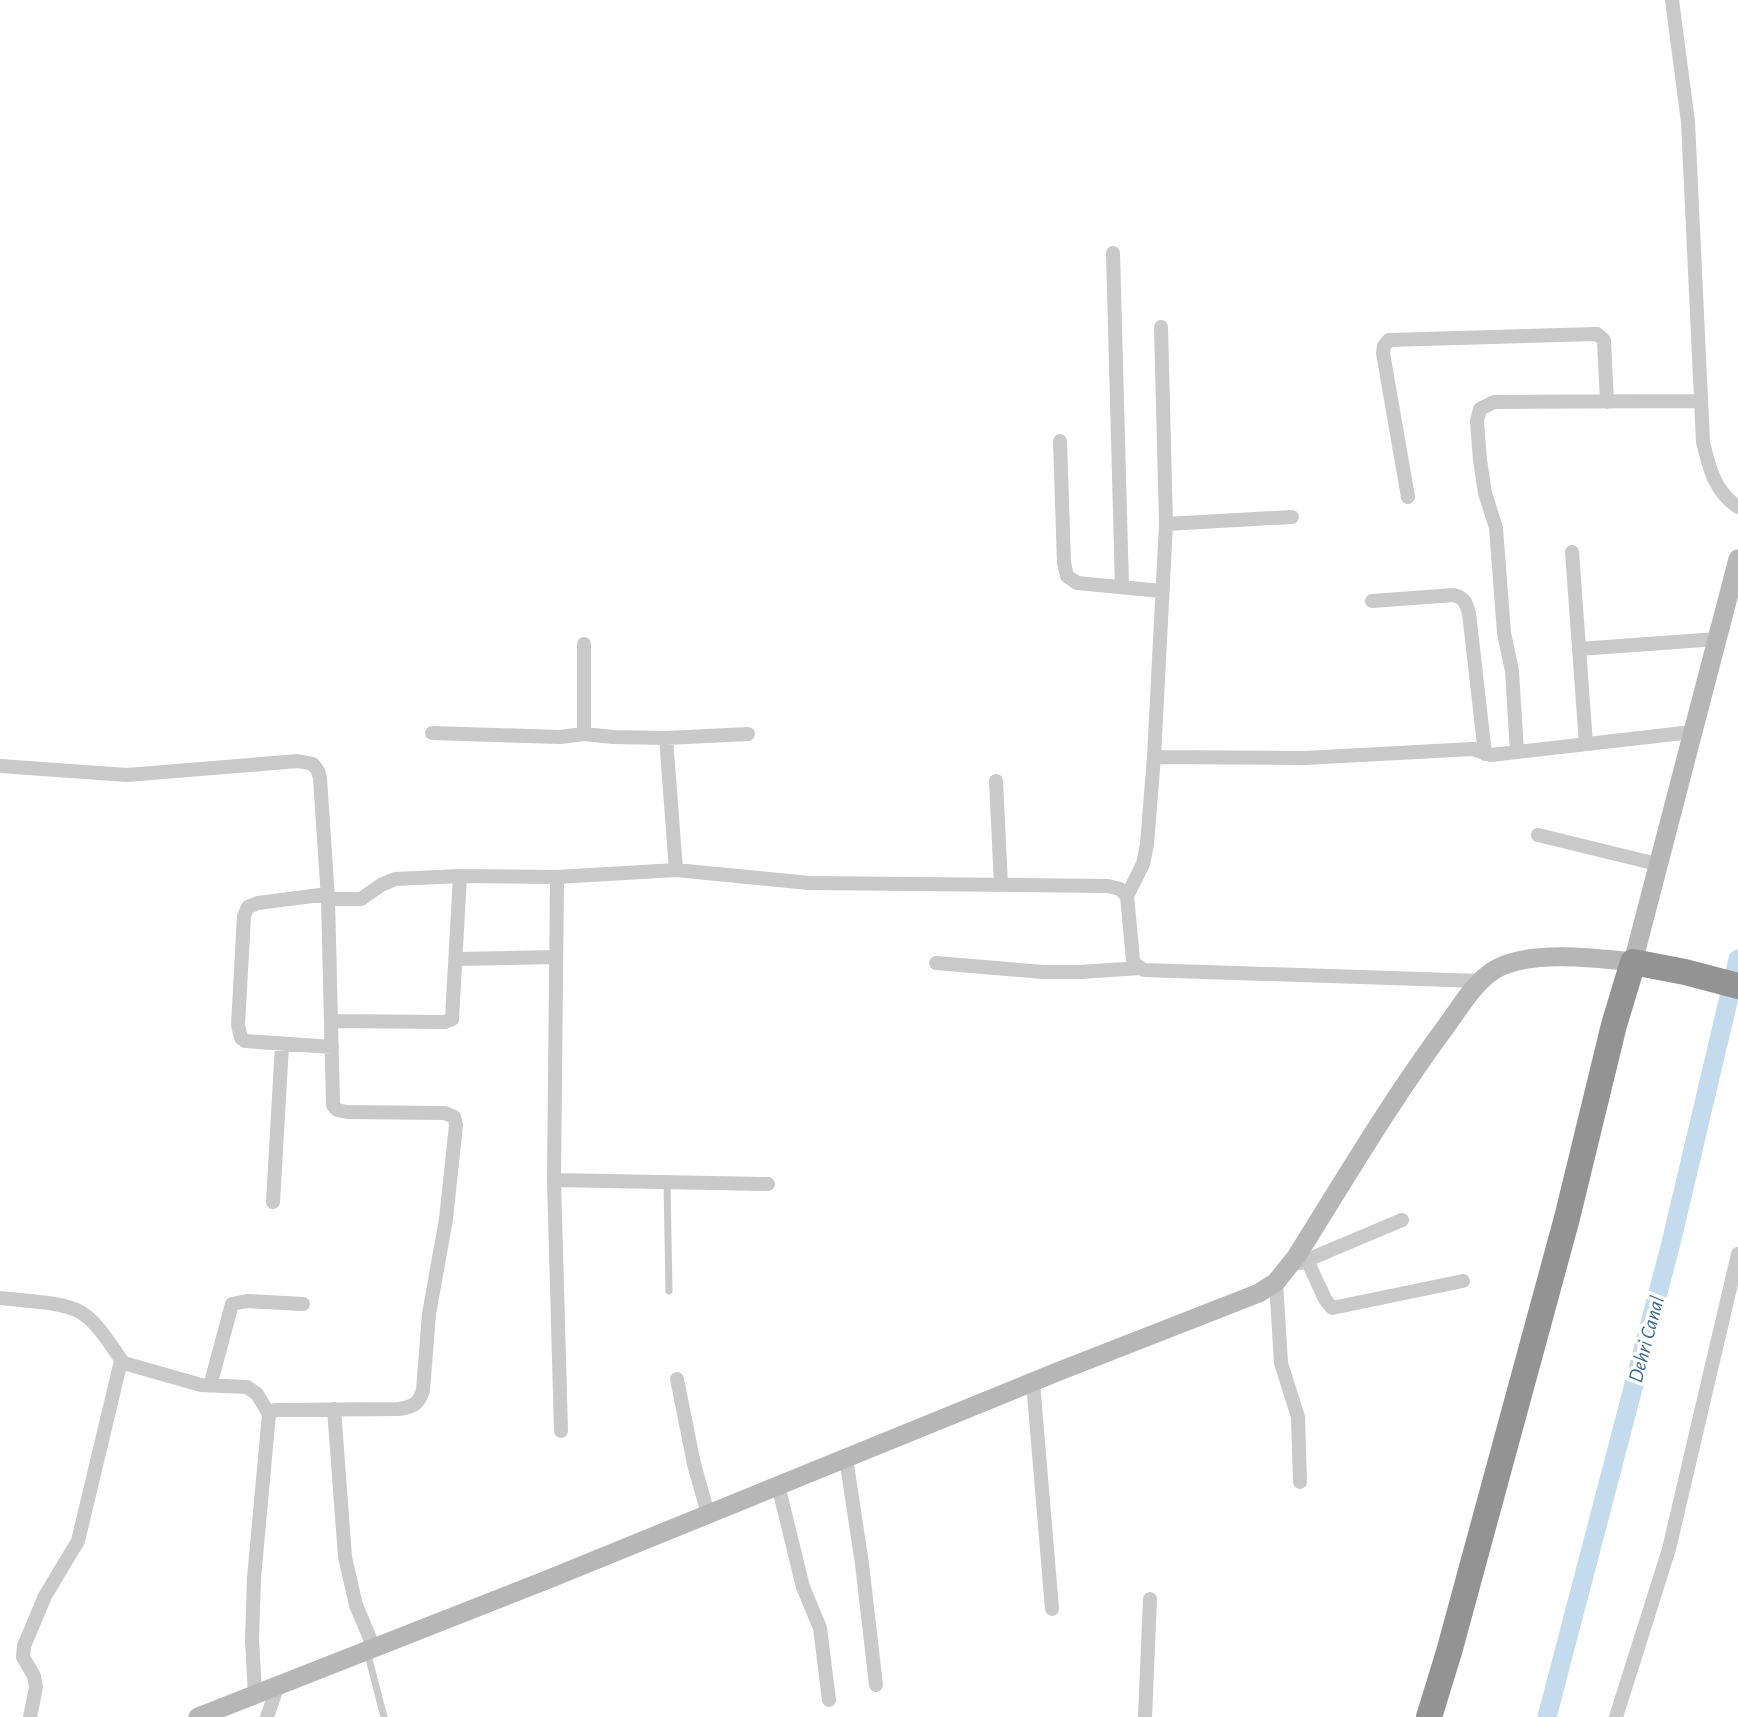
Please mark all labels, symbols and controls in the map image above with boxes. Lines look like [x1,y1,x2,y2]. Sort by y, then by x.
water label: Dehri Canal [1625,1294,1668,1385]

